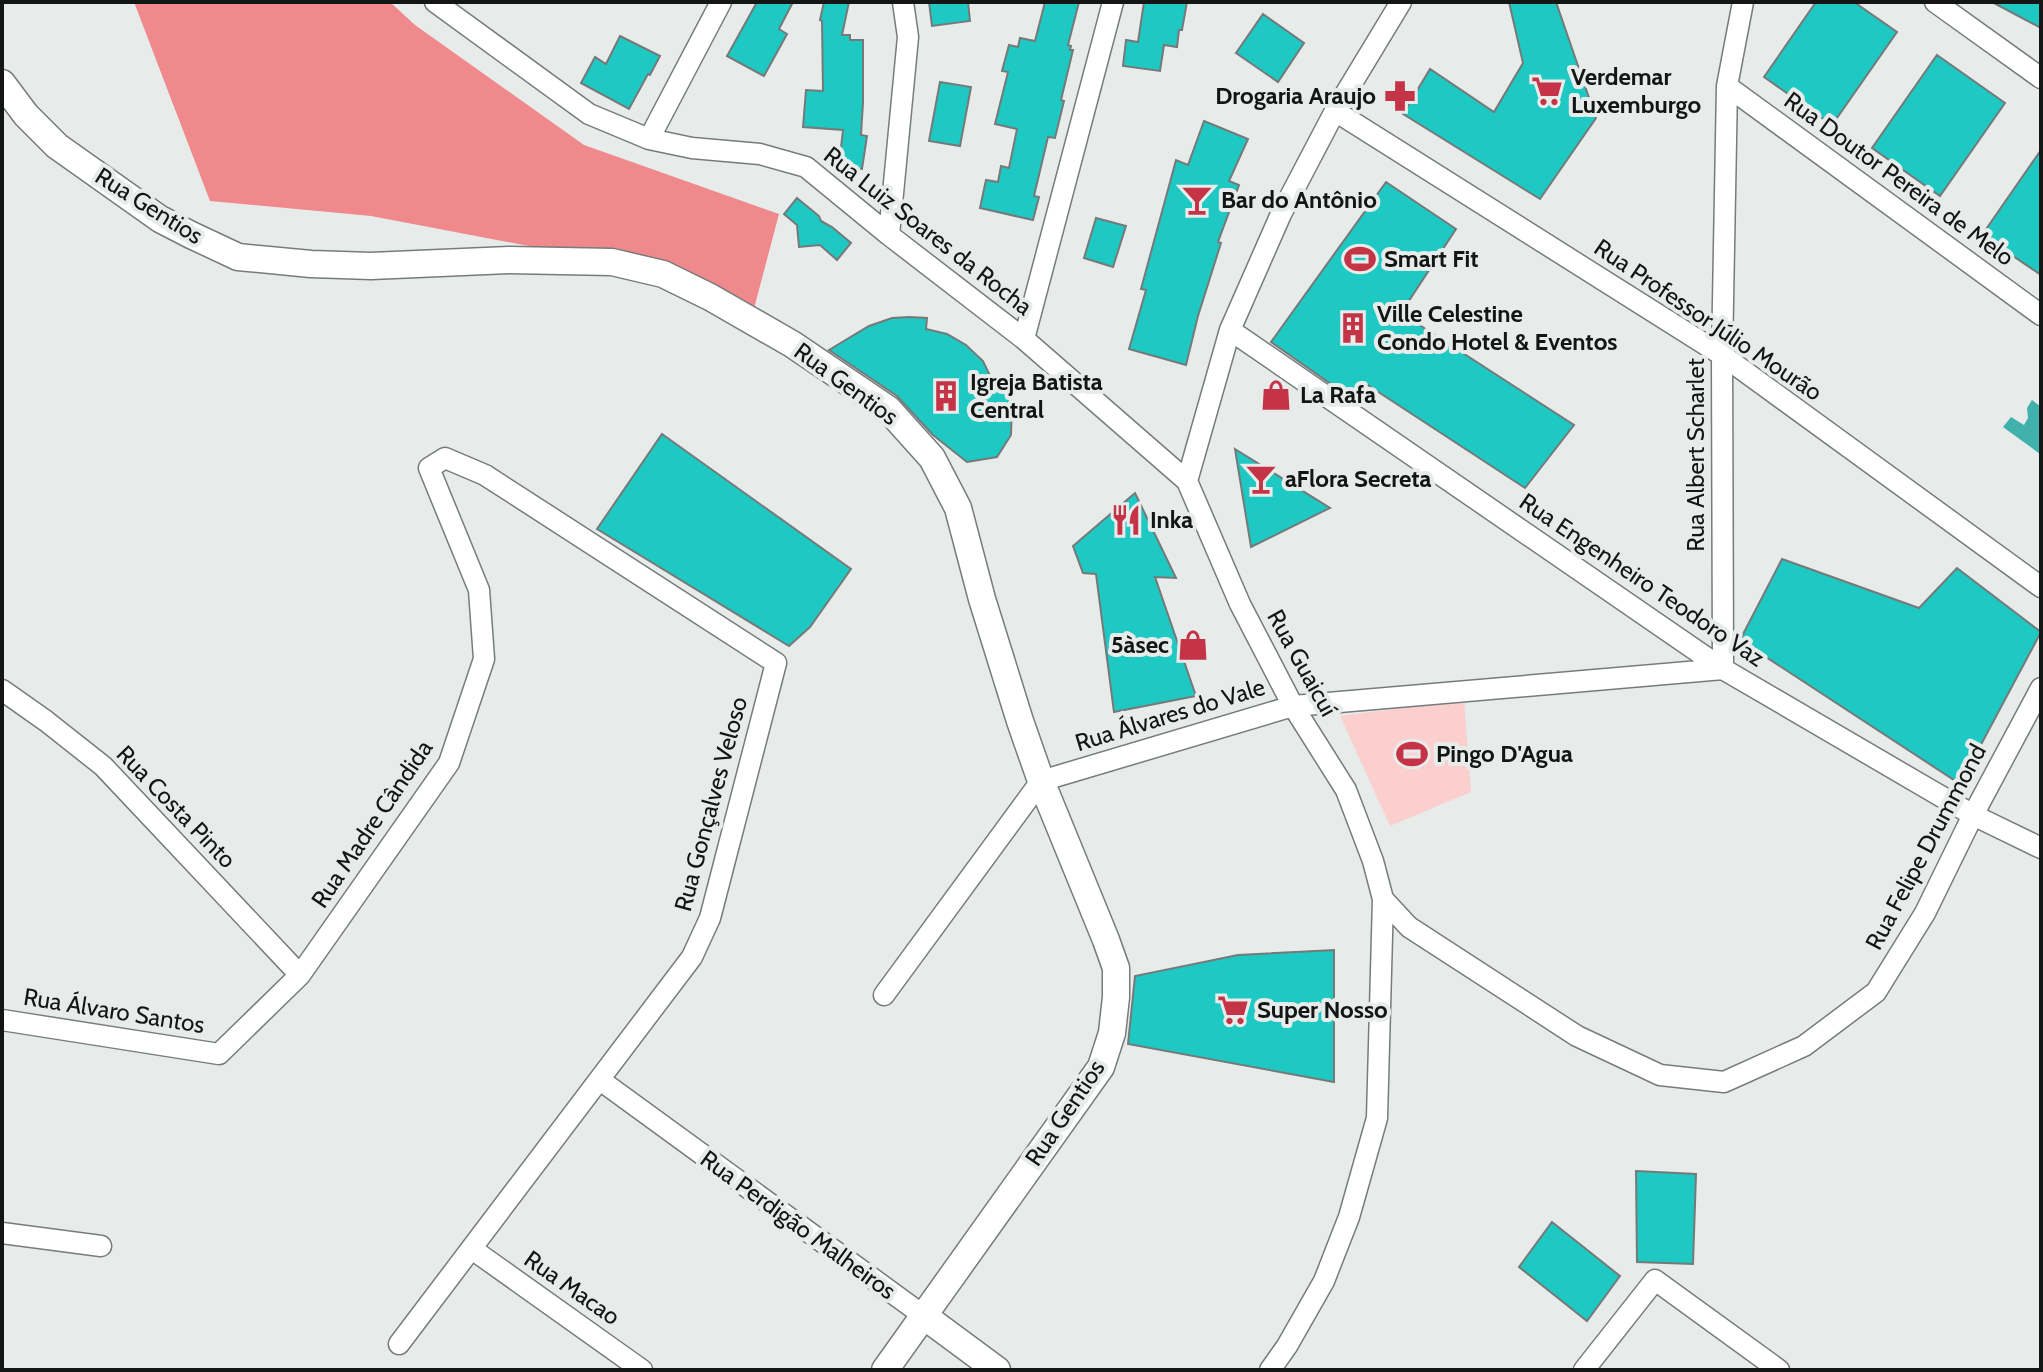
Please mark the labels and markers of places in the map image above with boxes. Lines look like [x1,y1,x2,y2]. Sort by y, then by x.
place label: Verdemar Luxemburgo [1571,62,1701,119]
supermarket icon: Verdemar Luxemburgo [1530,74,1564,108]
pharmacy icon: Drogaria Araujo [1383,79,1417,113]
place label: Drogaria Araujo [1215,81,1376,110]
bar icon: Bar do Antônio [1180,183,1214,217]
place label: Bar do Antônio [1221,185,1377,214]
sports icon: Smart Fit [1343,242,1377,276]
place label: Smart Fit [1384,244,1479,273]
place label: Ville Celestine Condo Hotel & Eventos [1377,299,1617,356]
building icon: Ville Celestine Condo Hotel & Eventos [1336,311,1370,345]
place label: Igreja Batista Central [970,367,1103,424]
shop icon: La Rafa [1259,378,1293,412]
building icon: Igreja Batista Central [929,379,963,413]
place label: La Rafa [1300,380,1376,409]
bar icon: aFlora Secreta [1244,462,1278,496]
place label: aFlora Secreta [1285,464,1432,493]
restaurant icon: Inka [1109,503,1143,537]
place label: Inka [1150,505,1193,534]
shop icon: 5àsec [1176,628,1210,662]
place label: 5àsec [1111,630,1169,659]
sports icon: Pingo D'Agua [1395,737,1429,771]
place label: Pingo D'Agua [1436,739,1573,768]
supermarket icon: Super Nosso [1216,993,1250,1027]
place label: Super Nosso [1257,995,1388,1024]

